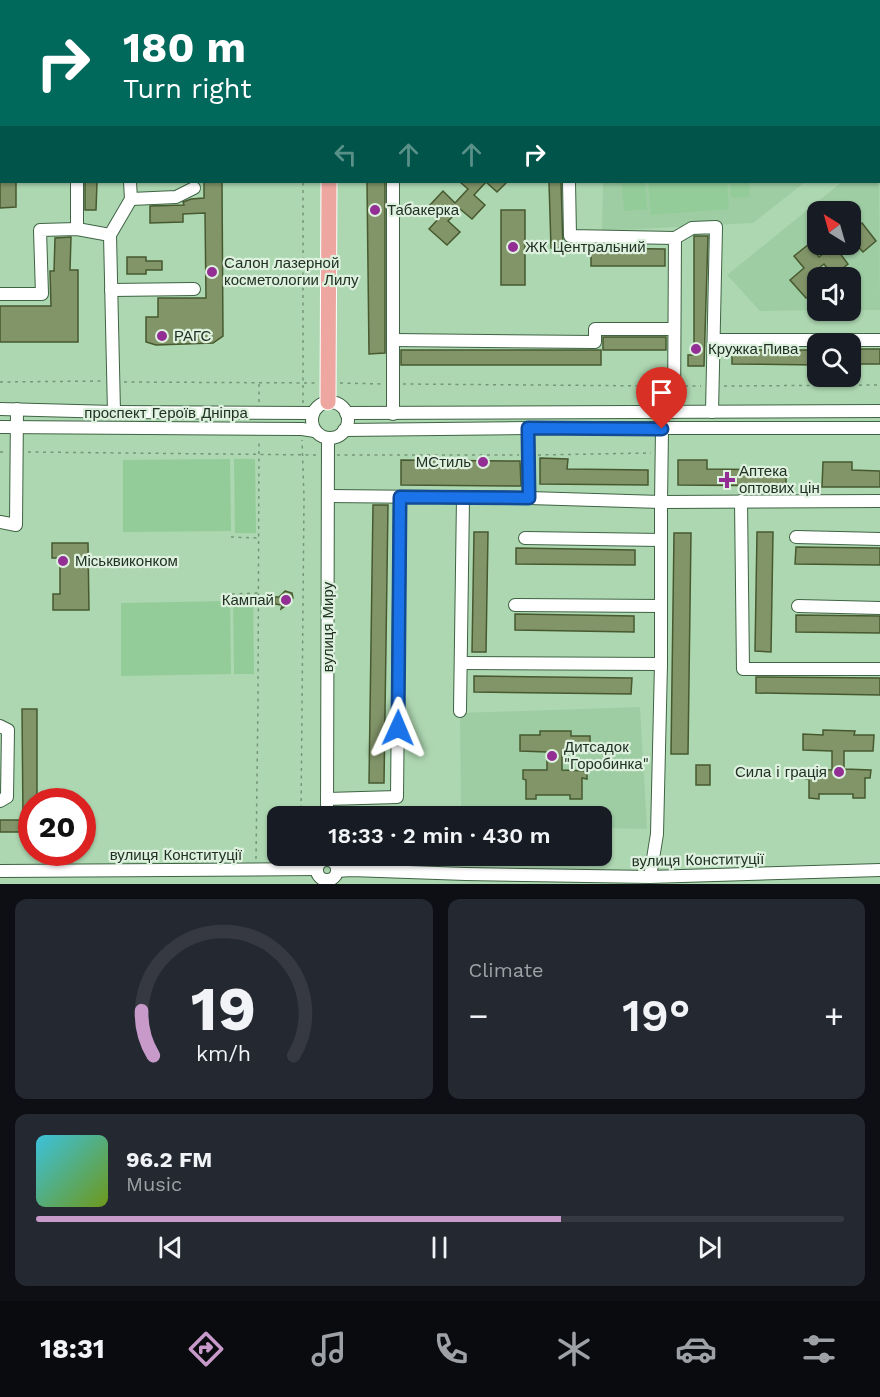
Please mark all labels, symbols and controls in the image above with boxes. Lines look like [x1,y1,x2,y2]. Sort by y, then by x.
text: 180 m [123,23,246,72]
icon: right [24,24,102,102]
text: Turn right [123,73,252,105]
icon: left [329,138,362,171]
icon: ahead [392,138,425,171]
icon: ahead [455,138,488,171]
icon: right [518,138,551,171]
place label: Табакерка [387,201,460,219]
north arrow [807,201,861,255]
map controls [807,201,861,387]
marker: Табакерка [368,203,382,217]
place label: ЖК Центральний [525,238,646,256]
marker: ЖК Центральний [506,240,520,254]
place label: Салон лазерной косметологии Лилу [224,254,359,289]
marker: Салон лазерной косметологии Лилу [205,265,219,279]
button: sound [807,267,861,321]
place label: РАГС [174,327,211,345]
marker: РАГС [155,329,169,343]
button: search [807,333,861,387]
place label: Кружка Пива [708,340,799,358]
marker: Кружка Пива [689,342,703,356]
pin [636,367,687,429]
icon: arrive [645,376,678,409]
street label: проспект Героїв Дніпра [84,404,248,422]
place label: МСтиль [416,453,471,471]
marker: МСтиль [476,455,490,469]
place label: Аптека оптових цін [739,462,820,497]
marker: Аптека оптових цін [720,473,734,487]
place label: Міськвиконком [75,552,178,570]
marker: Міськвиконком [56,554,70,568]
street label: вулиця Миру [319,581,337,672]
place label: Кампай [222,591,274,609]
marker: Кампай [279,593,293,607]
position arrow [366,696,430,760]
place label: Дитсадок "Горобинка" [564,738,649,773]
marker: Дитсадок "Горобинка" [545,749,559,763]
place label: Сила і грація [735,763,827,781]
marker: Сила і грація [832,765,846,779]
speed limit sign: 20 [18,788,96,866]
text: 18:33 · 2 min · 430 m [328,823,551,848]
street label: вулиця Конституції [110,846,243,864]
street label: вулиця Конституції [632,850,765,870]
text: Climate [469,958,544,982]
text: 19 [191,972,256,1045]
text: 19° [622,989,690,1042]
text: − [469,996,488,1035]
text: + [824,996,844,1035]
text: km/h [196,1041,251,1066]
text: 96.2 FM [126,1147,212,1172]
text: Music [126,1172,182,1196]
icon: previous [154,1231,187,1264]
icon: pause [423,1231,456,1264]
icon: next [693,1231,726,1264]
icon: directions [185,1328,227,1370]
icon: music [308,1328,350,1370]
icon: phone [430,1328,472,1370]
icon: climate [553,1328,595,1370]
icon: car [675,1328,717,1370]
icon: filters [798,1328,840,1370]
text: 18:31 [40,1333,105,1365]

